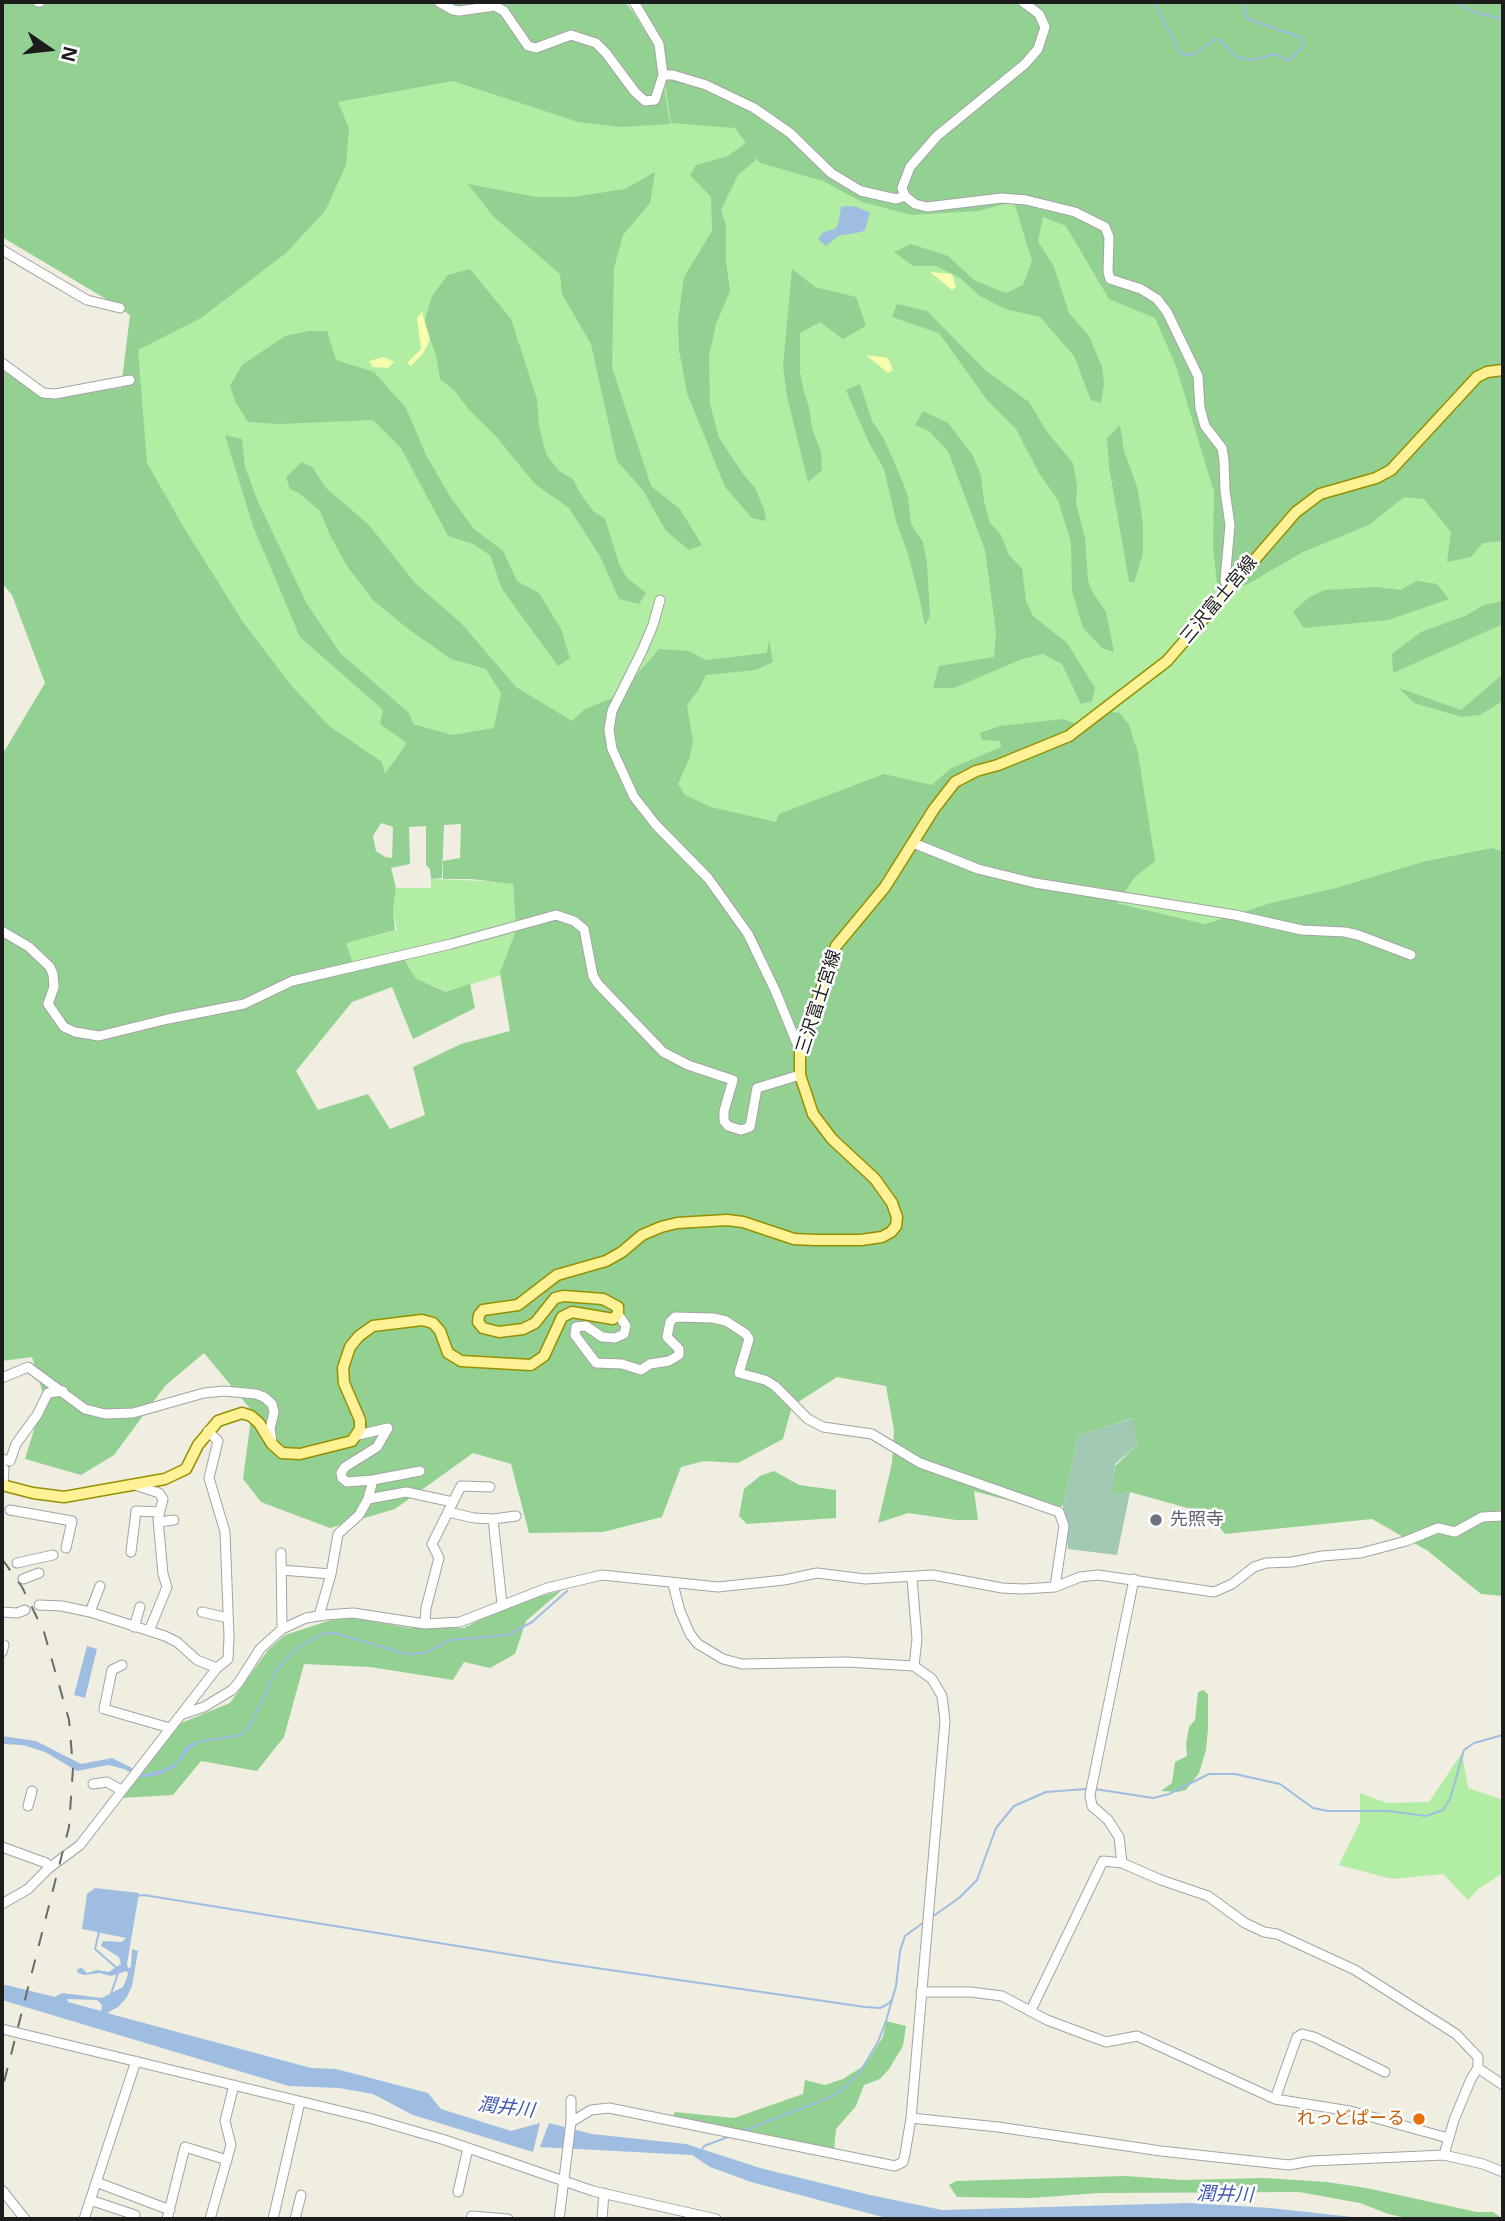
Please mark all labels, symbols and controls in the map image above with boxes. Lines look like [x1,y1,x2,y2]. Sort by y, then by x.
north arrow [14,14,84,84]
text: N [55,43,84,65]
street label: 三沢富士宮線 [1176,552,1262,648]
street label: 三沢富士宮線 [792,947,846,1057]
place label: 先照寺 [1170,1509,1224,1531]
marker: 先照寺 [1148,1512,1164,1528]
water label: 潤井川 [476,2093,536,2123]
place label: れっどぱーる [1297,2108,1405,2130]
marker: れっどぱーる [1411,2111,1427,2127]
water label: 潤井川 [1196,2183,1254,2207]

